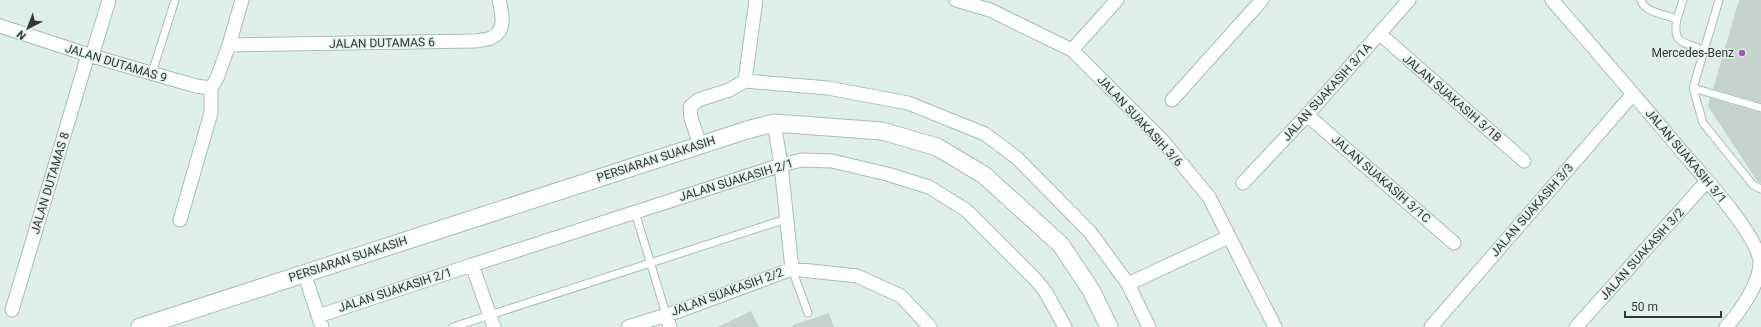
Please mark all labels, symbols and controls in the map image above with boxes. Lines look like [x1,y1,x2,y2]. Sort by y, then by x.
north arrow [8,8,48,48]
text: N [14,27,29,42]
street label: JALAN DUTAMAS 6 [329,35,435,51]
street label: JALAN SUAKASIH 3/1A [1280,40,1375,144]
street label: JALAN DUTAMAS 9 [63,41,169,85]
place label: Mercedes-Benz [1652,46,1734,60]
marker: Mercedes-Benz [1737,48,1747,58]
street label: JALAN SUAKASIH 3/1B [1400,51,1504,145]
street label: JALAN SUAKASIH 3/6 [1094,73,1186,169]
street label: JALAN SUAKASIH 3/1 [1643,106,1729,206]
street label: JALAN DUTAMAS 8 [28,130,72,236]
street label: JALAN SUAKASIH 3/1C [1329,132,1433,226]
street label: PERSIARAN SUAKASIH [595,133,717,185]
street label: JALAN SUAKASIH 2/1 [677,156,795,204]
street label: JALAN SUAKASIH 3/3 [1488,161,1576,259]
street label: JALAN SUAKASIH 3/2 [1597,205,1687,303]
street label: PERSIARAN SUAKASIH [287,233,409,285]
street label: JALAN SUAKASIH 2/1 [336,265,454,315]
street label: JALAN SUAKASIH 2/2 [669,265,785,319]
scale bar [1625,293,1721,319]
text: 50 m [1631,300,1658,314]

